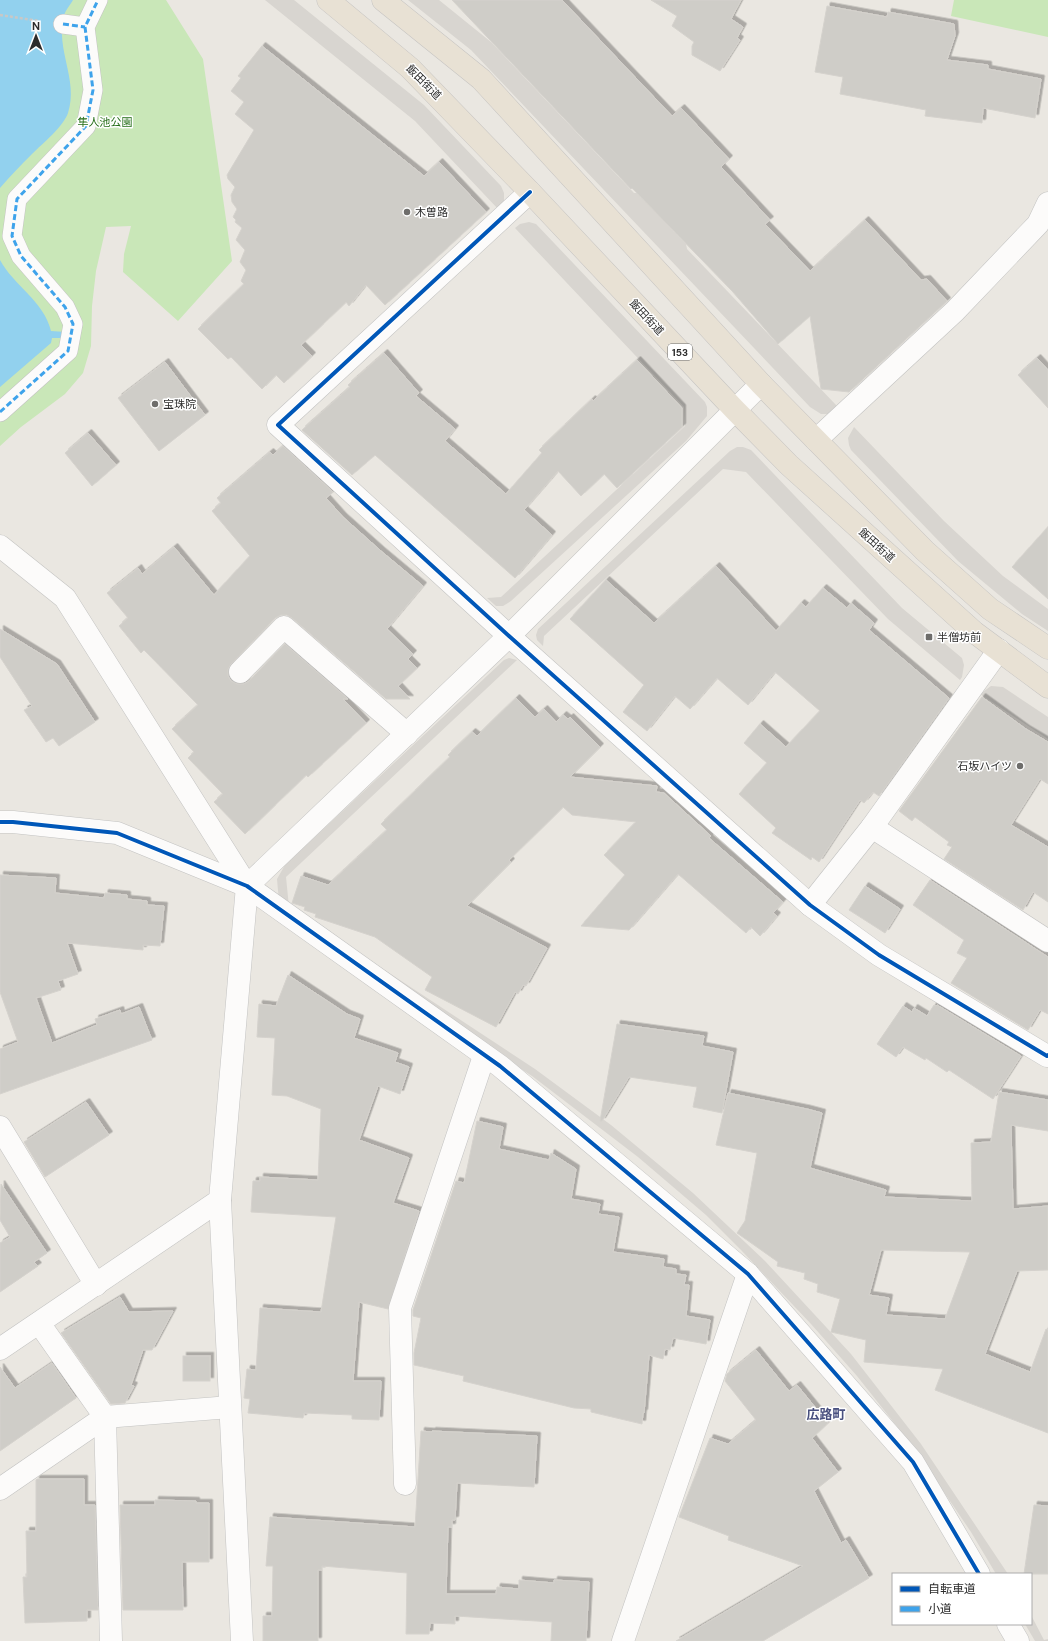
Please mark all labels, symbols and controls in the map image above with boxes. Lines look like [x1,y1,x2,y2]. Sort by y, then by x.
north arrow [16,16,56,56]
text: N [32,19,40,33]
street label: 飯田街道 [403,61,445,103]
park label: 隼人池公園 [78,115,133,129]
place label: 木曽路 [415,205,448,219]
marker: 木曽路 [402,207,412,217]
street label: 飯田街道 [627,296,667,338]
road number: 153 [668,344,692,360]
place label: 宝珠院 [163,397,196,411]
marker: 宝珠院 [150,399,160,409]
street label: 飯田街道 [856,525,898,565]
place label: 半僧坊前 [937,630,981,644]
marker: 半僧坊前 [924,632,934,642]
place label: 石坂ハイツ [957,759,1012,773]
marker: 石坂ハイツ [1015,761,1025,771]
district label: 広路町 [806,1406,846,1423]
legend [892,1573,1032,1625]
text: 自転車道 [928,1581,976,1597]
text: 小道 [928,1601,952,1617]

